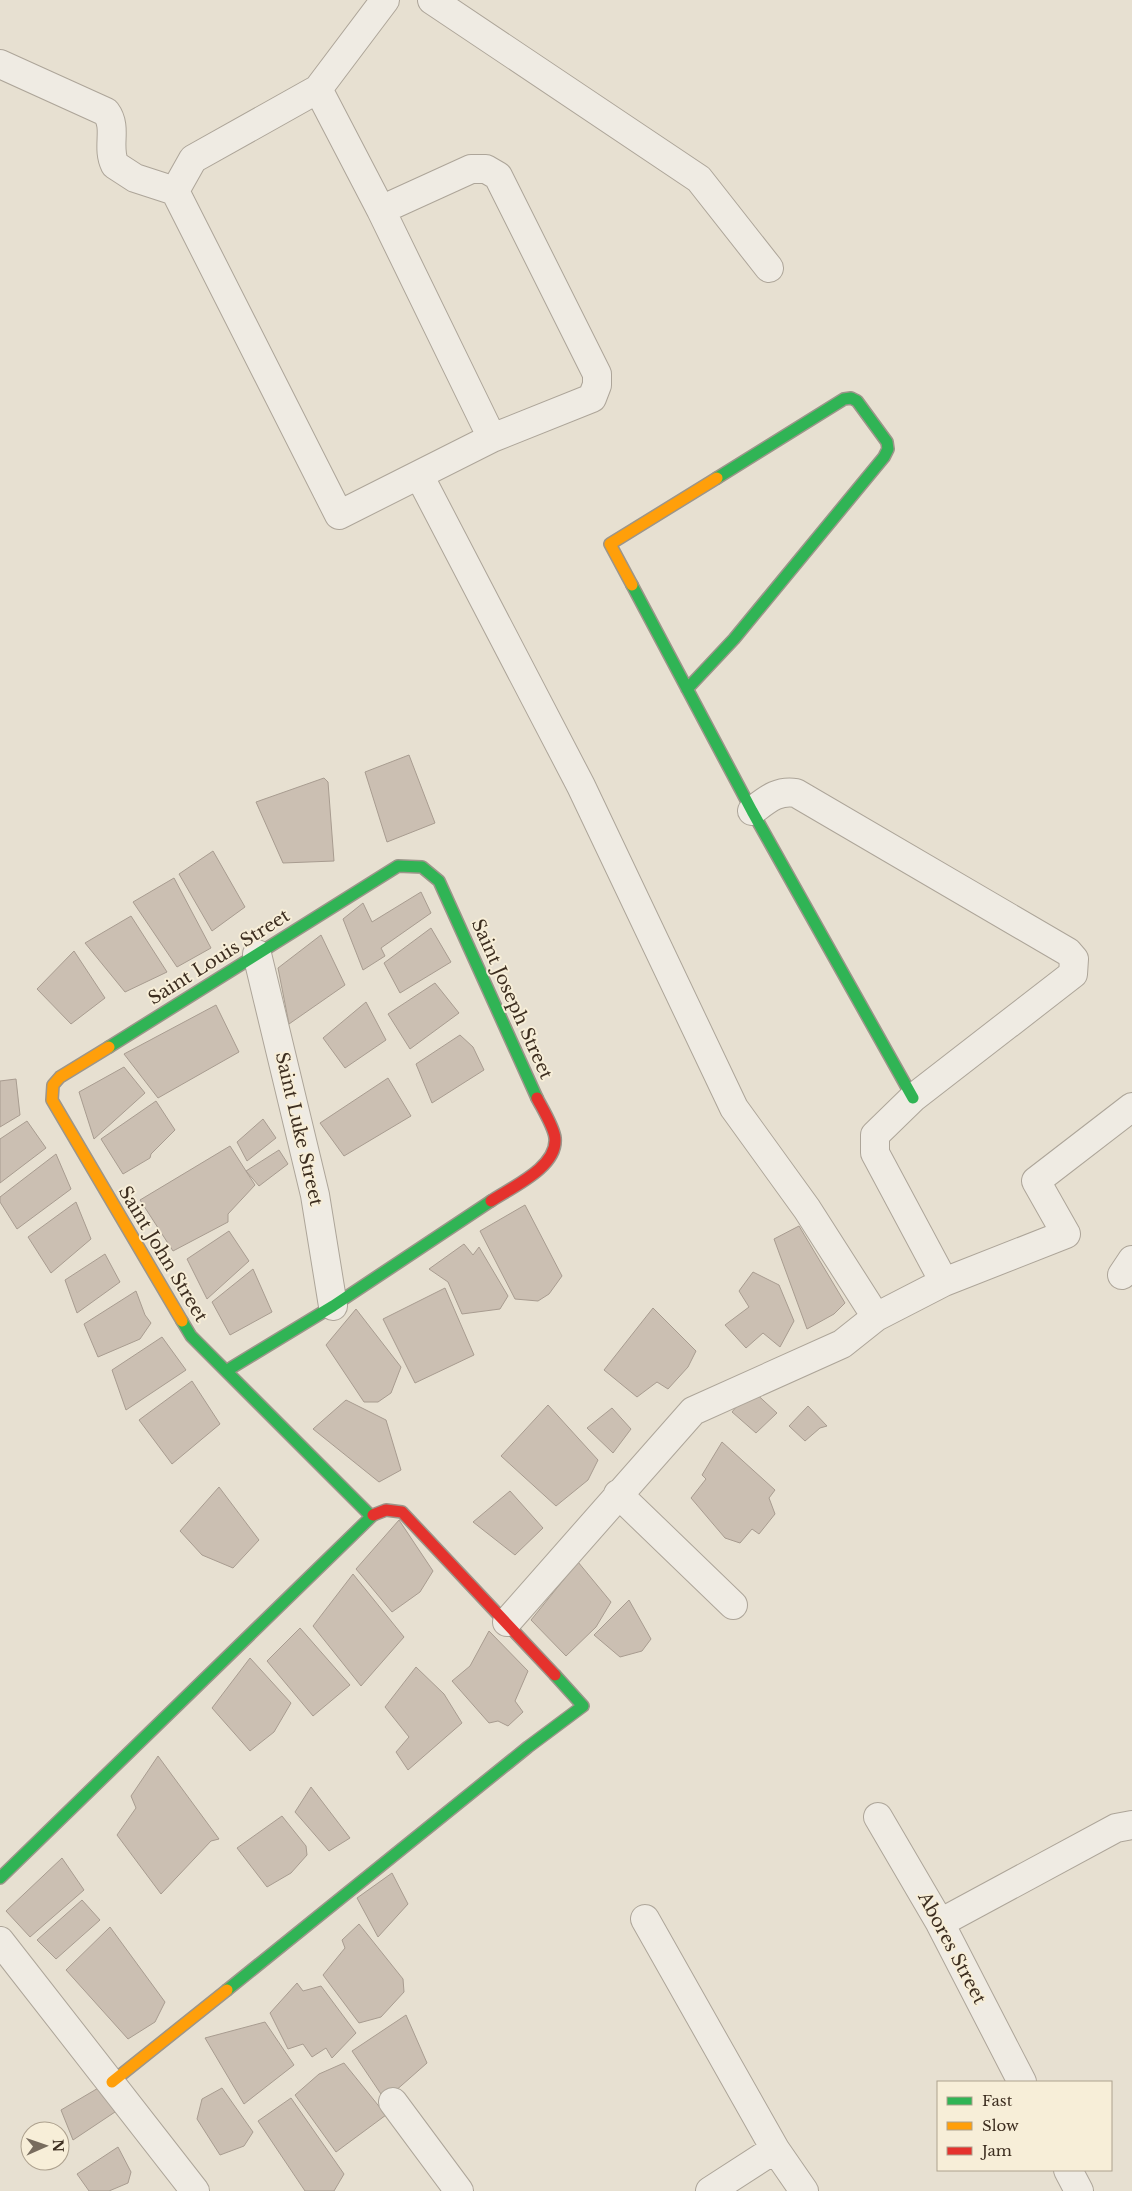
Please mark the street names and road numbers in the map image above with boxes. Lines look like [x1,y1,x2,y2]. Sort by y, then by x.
street label: Saint Louis Street [144,904,294,1009]
street label: Saint Joseph Street [467,916,557,1083]
street label: Saint Luke Street [271,1050,327,1208]
street label: Saint John Street [114,1182,212,1326]
street label: Abores Street [913,1887,991,2008]

